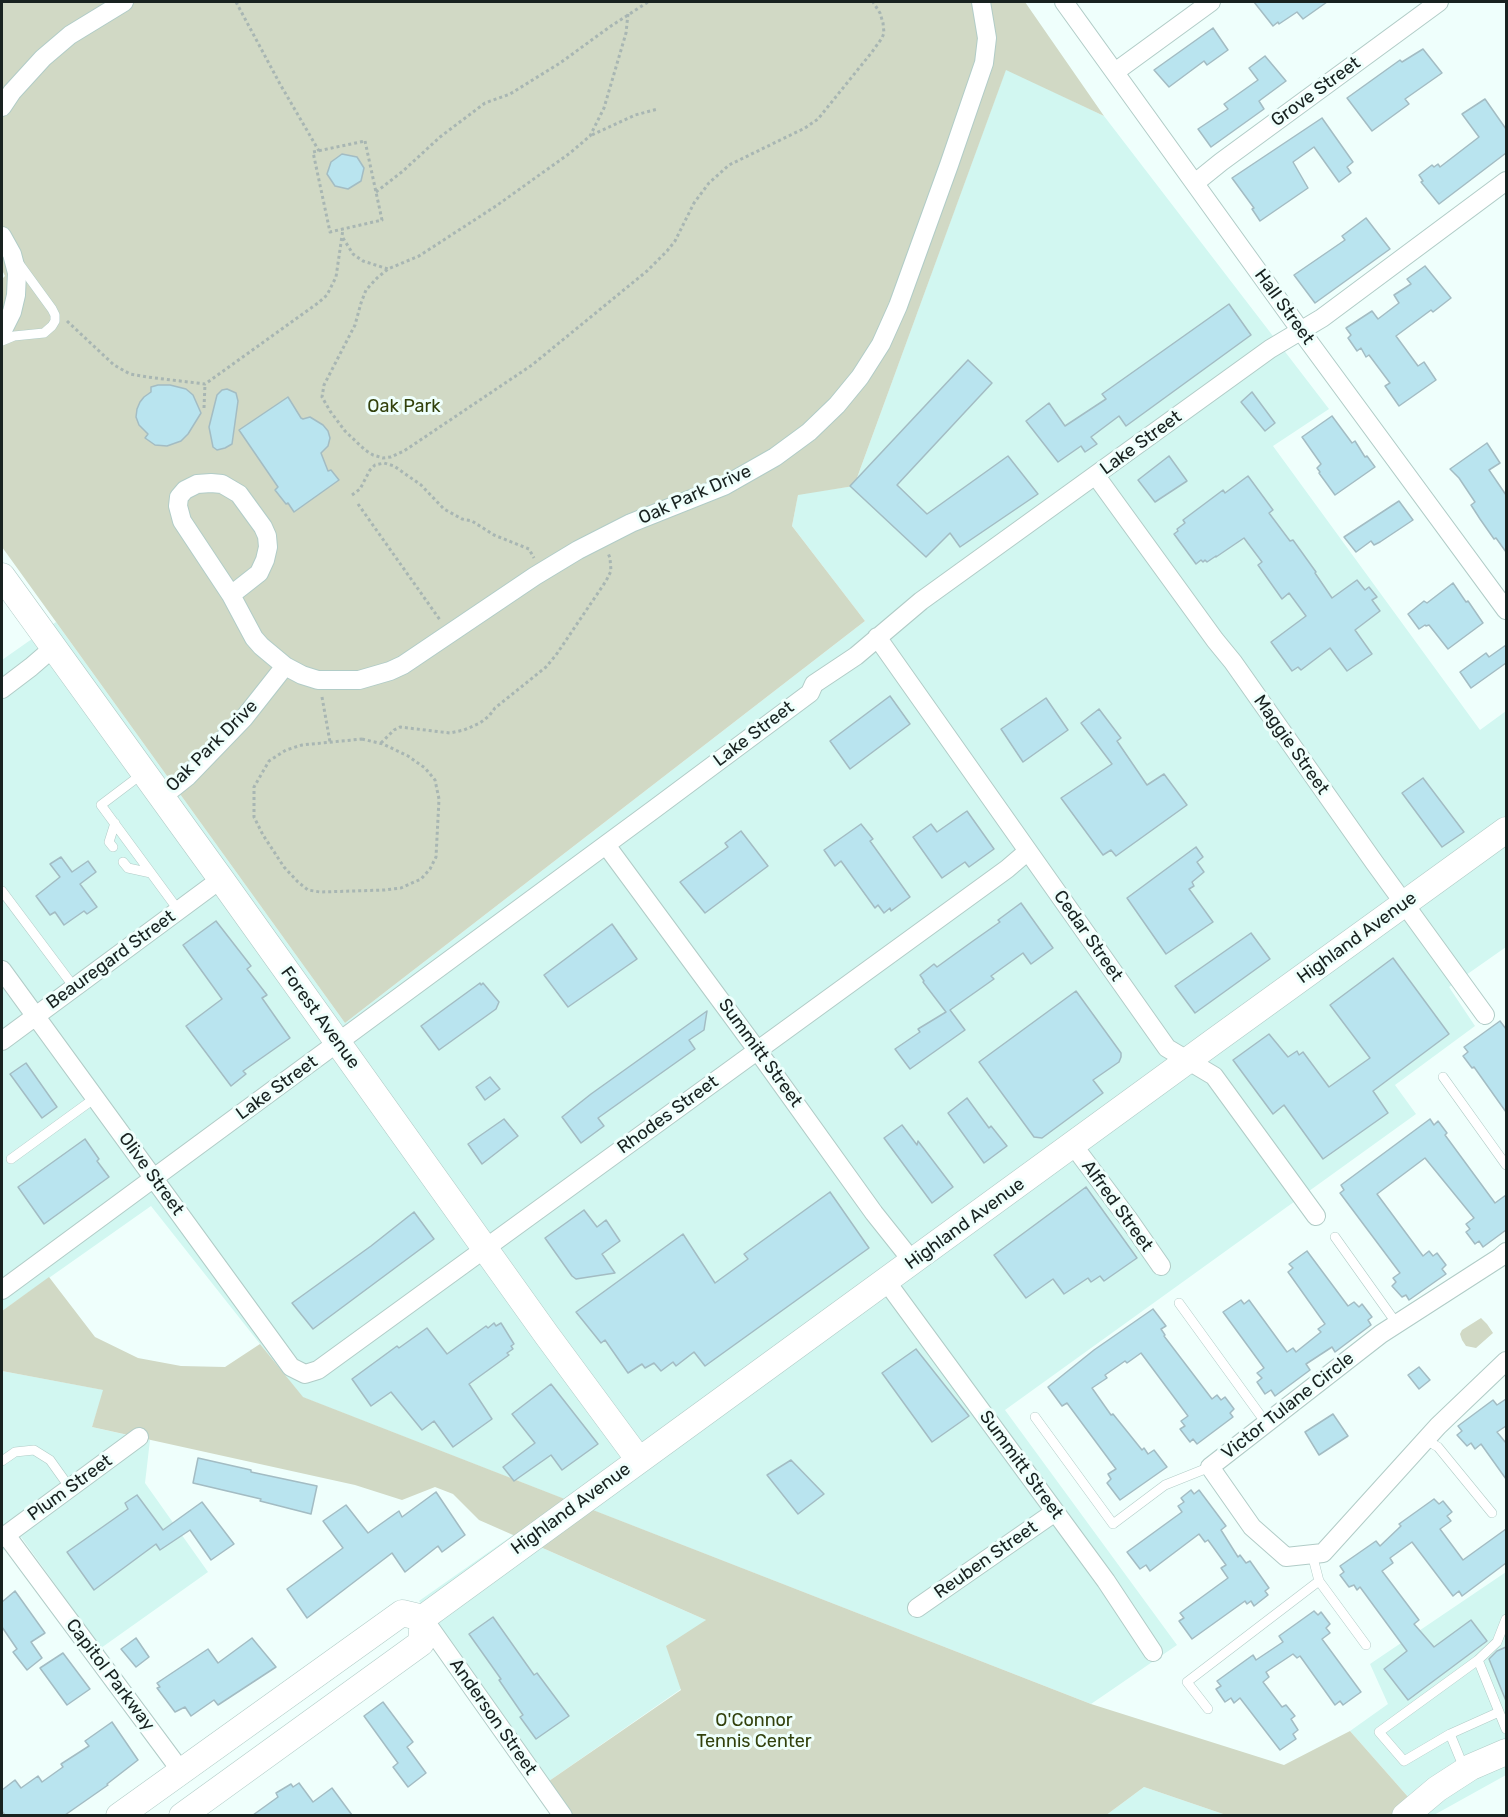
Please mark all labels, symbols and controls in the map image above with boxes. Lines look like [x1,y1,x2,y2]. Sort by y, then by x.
street label: Grove Street [1267,52,1365,132]
street label: Hall Street [1249,265,1319,349]
park label: Oak Park [367,396,441,418]
street label: Lake Street [1096,406,1186,480]
street label: Oak Park Drive [635,461,755,529]
street label: Maggie Street [1249,691,1333,799]
street label: Oak Park Drive [162,696,262,796]
street label: Lake Street [709,697,799,771]
street label: Cedar Street [1049,886,1127,986]
street label: Highland Avenue [1293,887,1421,989]
street label: Beauregard Street [42,906,180,1014]
street label: Forest Avenue [276,963,364,1073]
street label: Summitt Street [713,995,807,1111]
street label: Lake Street [232,1051,322,1125]
street label: Rhodes Street [613,1071,723,1159]
street label: Olive Street [114,1128,188,1220]
street label: Alfred Street [1077,1156,1157,1256]
street label: Highland Avenue [901,1173,1029,1275]
street label: Victor Tulane Circle [1218,1348,1358,1464]
street label: Summitt Street [974,1407,1068,1523]
street label: Plum Street [24,1450,116,1526]
street label: Highland Avenue [507,1458,635,1560]
street label: Reuben Street [930,1517,1042,1603]
street label: Capitol Parkway [61,1615,159,1735]
street label: Anderson Street [445,1655,541,1779]
park label: O'Connor Tennis Center [696,1710,812,1752]

